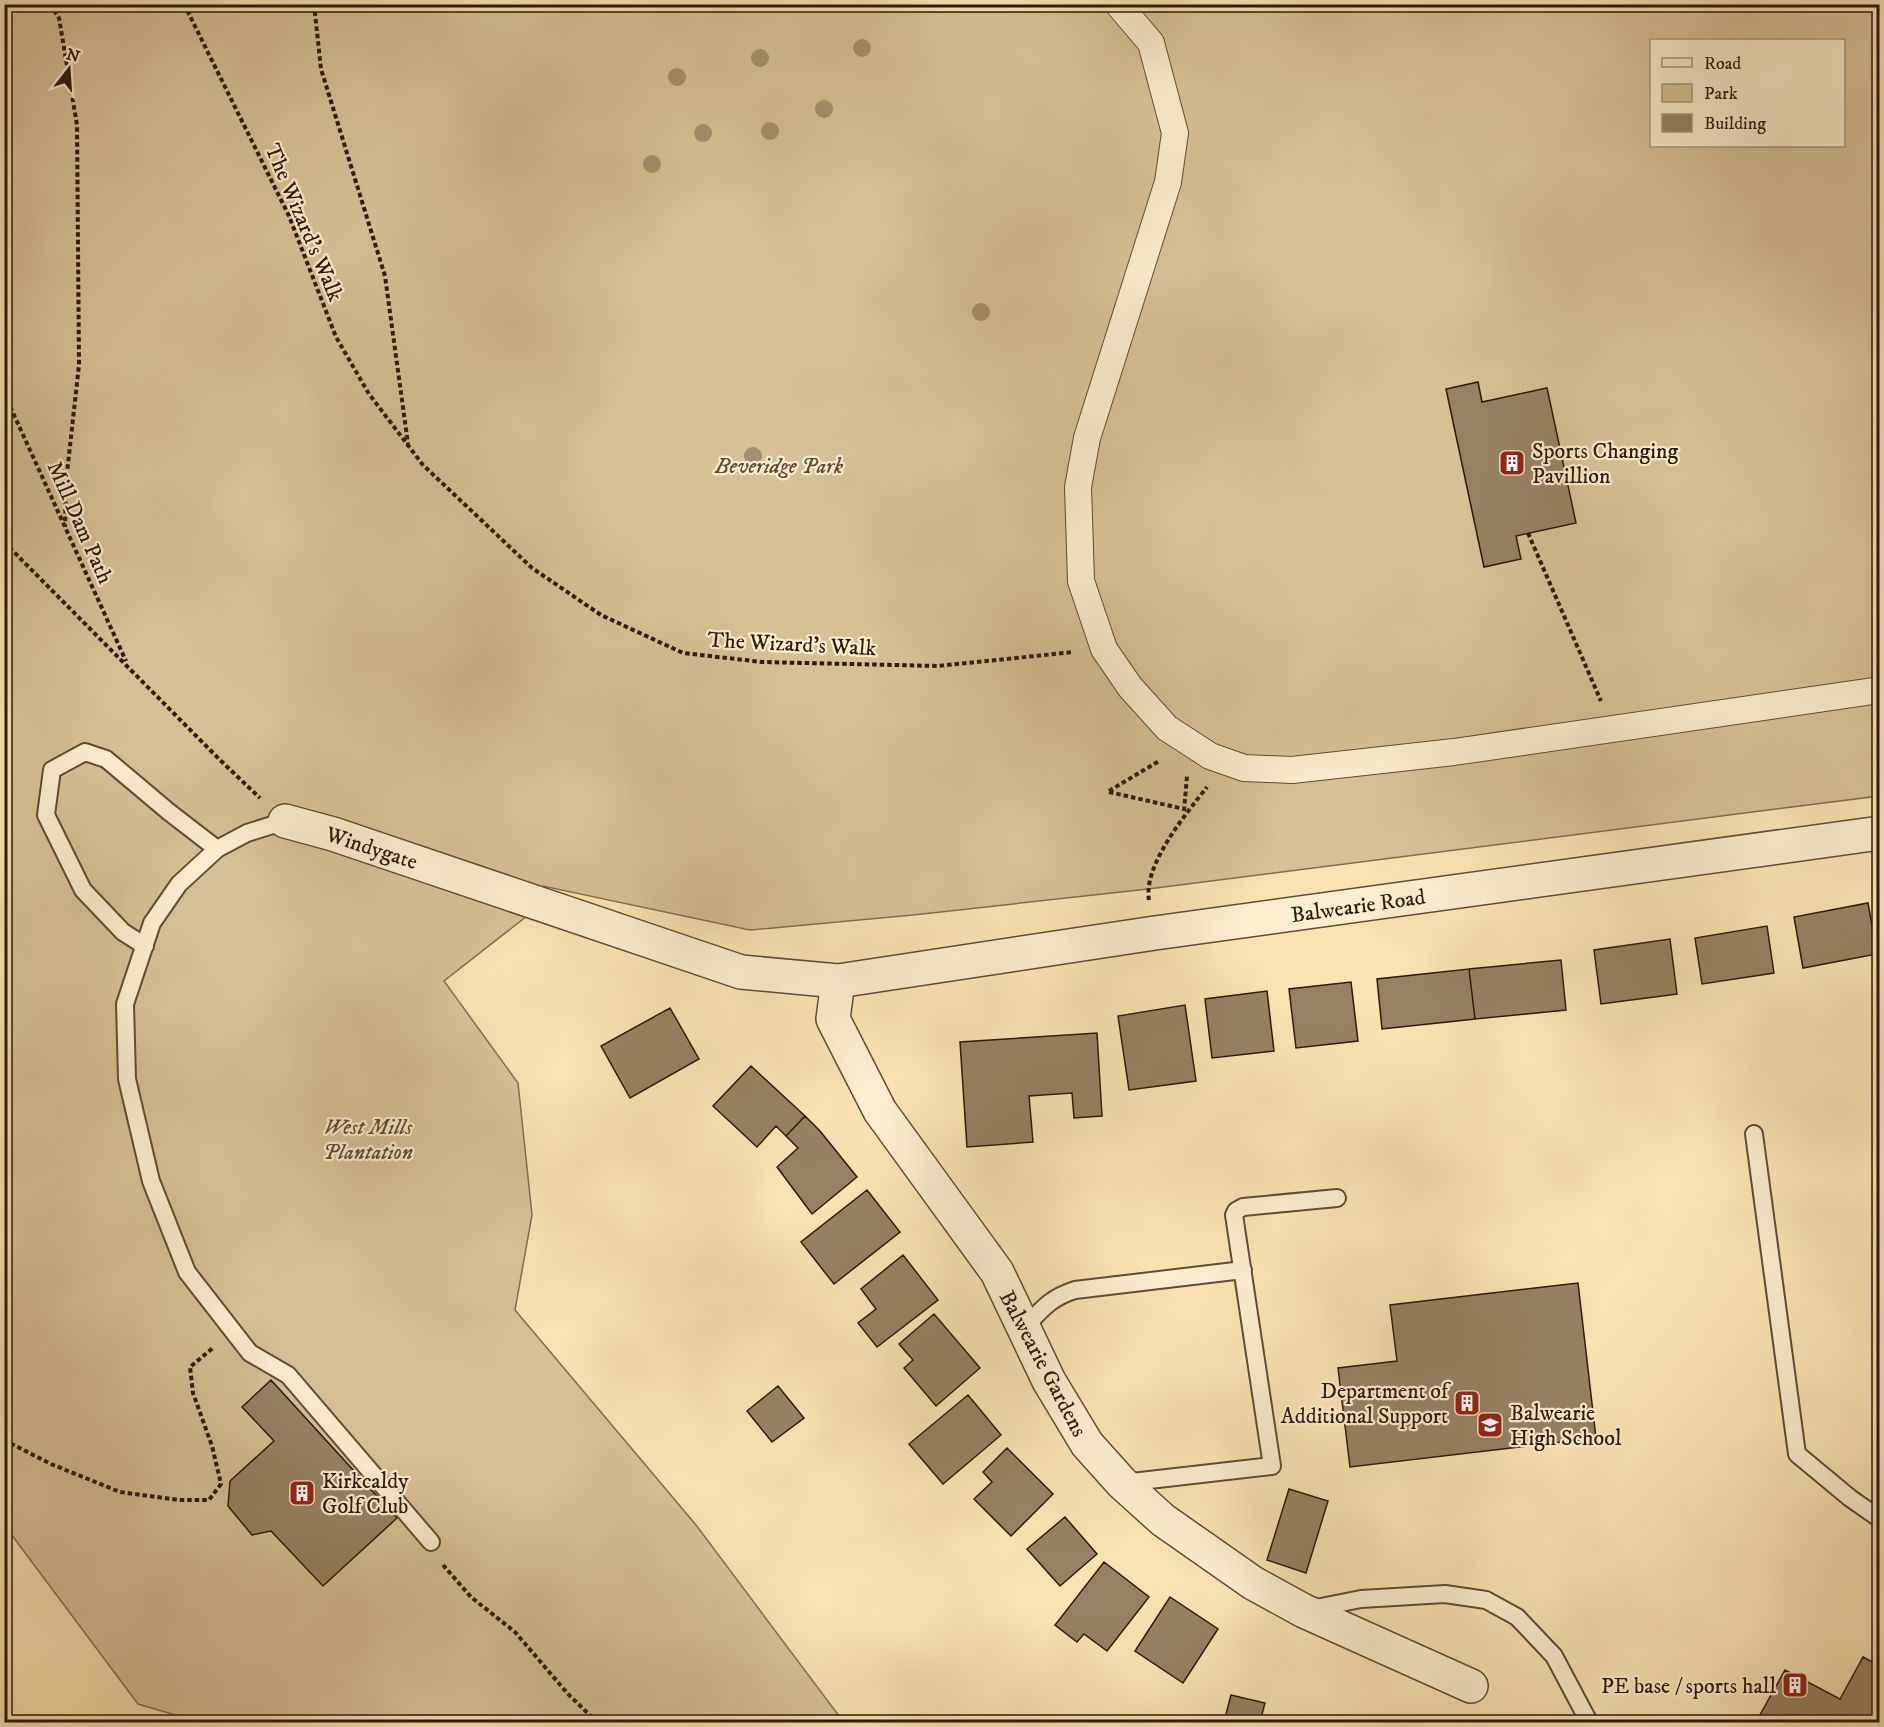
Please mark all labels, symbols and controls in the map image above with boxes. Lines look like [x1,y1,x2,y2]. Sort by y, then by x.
north arrow [39,39,99,99]
legend [1650,39,1845,147]
text: N [64,44,82,67]
text: Road [1704,53,1741,75]
text: Park [1704,83,1738,105]
text: Building [1704,113,1766,135]
street label: The Wizard's Walk [258,140,349,306]
place label: Sports Changing Pavillion [1532,438,1678,490]
building icon: Sports Changing Pavillion [1497,448,1527,478]
park label: Beveridge Park [714,453,844,480]
street label: Mill Dam Path [41,457,119,589]
street label: The Wizard's Walk [707,627,877,662]
street label: Windygate [321,821,421,876]
street label: Balwearie Road [1289,884,1427,929]
park label: West Mills Plantation [323,1114,414,1166]
street label: Balwearie Gardens [993,1286,1093,1441]
place label: Department of Additional Support [1281,1378,1452,1430]
building icon: Department of Additional Support [1452,1388,1482,1418]
place label: Balwearie High School [1510,1400,1622,1452]
school or university icon: Balwearie High School [1475,1410,1505,1440]
place label: Kirkcaldy Golf Club [322,1468,409,1520]
building icon: Kirkcaldy Golf Club [287,1478,317,1508]
building icon: PE base / sports hall [1780,1670,1810,1700]
place label: PE base / sports hall [1601,1673,1776,1700]

